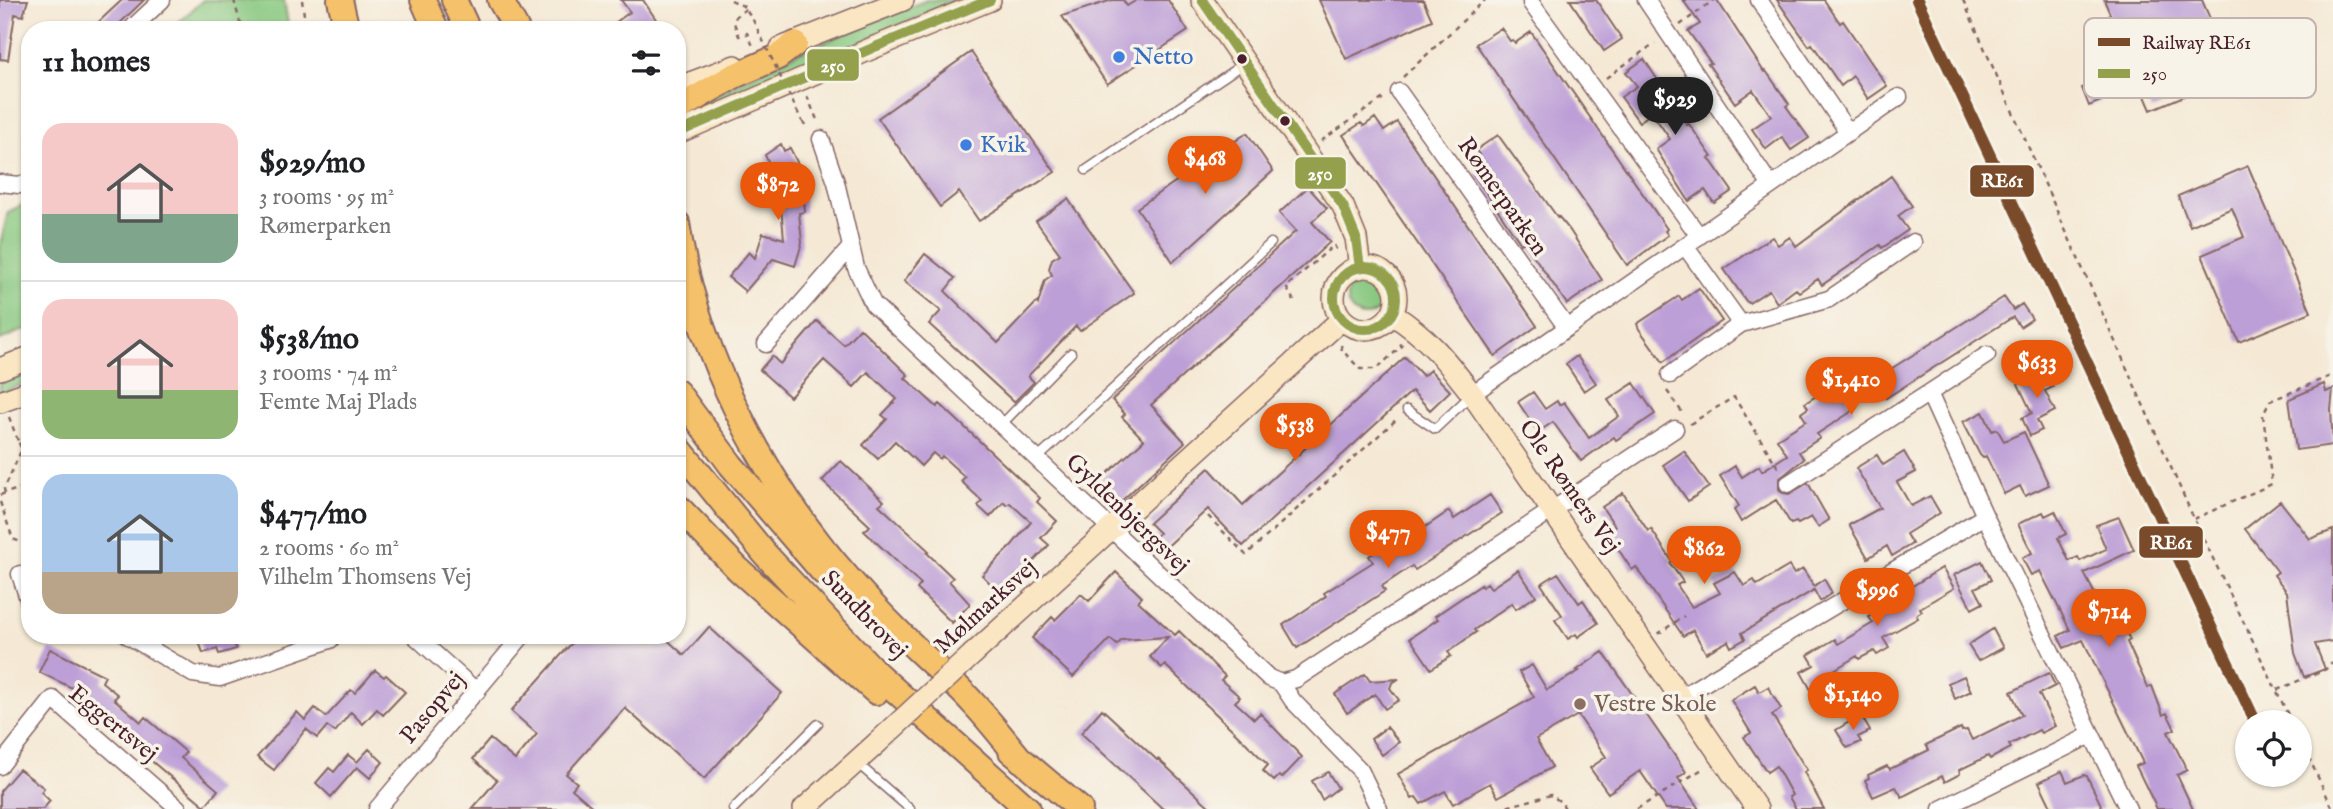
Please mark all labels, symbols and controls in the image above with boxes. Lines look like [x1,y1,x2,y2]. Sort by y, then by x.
legend [2084,18,2316,98]
text: Railway RE61 [2142,32,2251,56]
place label: Netto [1133,42,1194,73]
text: 11 homes [42,44,150,82]
icon: filters [627,44,665,82]
line badge: 250 [806,48,860,82]
marker: Netto [1111,49,1127,65]
unlabelled marker [1235,52,1249,66]
text: 250 [820,55,846,79]
text: 250 [2142,63,2167,87]
pin: $929 [1634,78,1716,137]
text: $929 [1653,85,1697,114]
unlabelled marker [1278,114,1292,128]
place label: Kvik [980,130,1027,161]
street label: Rømerparken [1450,132,1554,263]
pin: $468 [1164,136,1246,196]
marker: Kvik [958,137,974,153]
text: $468 [1184,144,1226,173]
text: $929/mo [259,145,365,183]
icon: home [98,151,182,235]
line badge: 250 [1294,156,1347,190]
pin: $872 [737,162,819,222]
text: 250 [1307,163,1333,187]
line badge: RE61 [1969,164,2035,198]
text: $872 [756,170,800,199]
text: RE61 [1981,170,2023,194]
text: 3 rooms · 95 m² [259,183,394,212]
text: Rømerparken [259,212,391,241]
text: $538/mo [259,321,359,359]
icon: home [98,327,182,411]
pin: $633 [1996,340,2078,400]
text: $633 [2017,348,2057,377]
pin: $1,410 [1794,358,1908,417]
text: 3 rooms · 74 m² [259,359,398,388]
text: $1,410 [1821,365,1881,394]
text: Femte Maj Plads [259,388,417,417]
pin: $538 [1254,404,1336,463]
text: $538 [1276,411,1314,440]
street label: Ole Rømers Vej [1511,414,1627,560]
street label: Gyldenbjergsvej [1058,447,1196,581]
text: $477/mo [259,496,367,534]
icon: home [98,502,182,586]
pin: $477 [1347,510,1429,570]
text: $477 [1366,518,1410,547]
line badge: RE61 [2138,525,2204,559]
pin: $862 [1663,526,1745,586]
text: RE61 [2150,532,2192,556]
text: 2 rooms · 60 m² [259,534,399,563]
text: $862 [1683,534,1725,563]
street label: Mølmarksvej [928,553,1044,661]
text: Vilhelm Thomsens Vej [259,563,471,592]
street label: Sundbrovej [814,564,914,666]
pin: $996 [1836,568,1918,628]
text: $996 [1856,576,1898,605]
pin: $714 [2068,590,2150,649]
text: $714 [2087,597,2131,626]
street label: Pasopvej [394,665,472,751]
pin: $1,140 [1796,672,1910,732]
street label: Eggertsvej [62,678,164,770]
text: $1,140 [1824,680,1882,709]
place label: Vestre Skole [1593,689,1716,720]
marker: Vestre Skole [1572,696,1588,712]
map controls [2235,710,2312,787]
button: locate [2235,710,2312,787]

